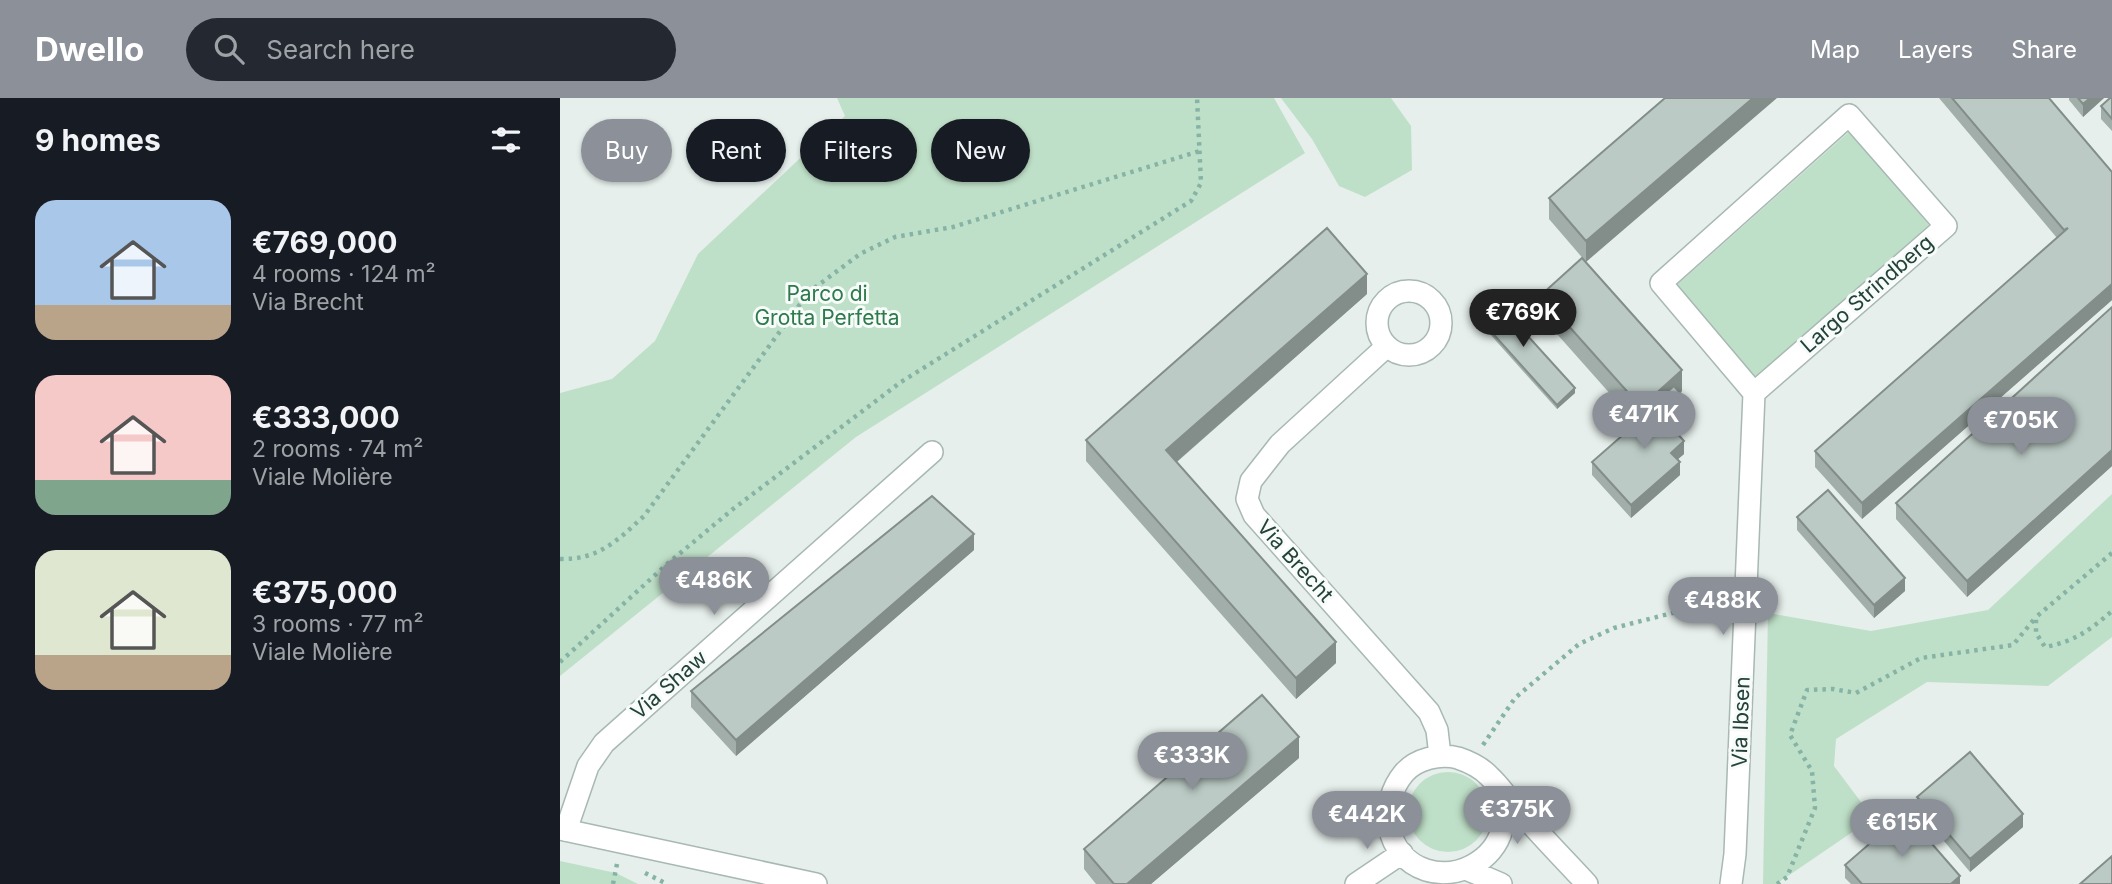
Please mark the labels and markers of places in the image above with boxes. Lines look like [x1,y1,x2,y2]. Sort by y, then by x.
pin: €769K [1474,289,1572,349]
pin: €471K [1595,392,1693,451]
pin: €705K [1972,398,2070,457]
pin: €486K [665,558,763,617]
pin: €488K [1674,578,1772,637]
pin: €333K [1143,732,1241,792]
pin: €375K [1468,786,1566,846]
pin: €442K [1318,792,1416,851]
pin: €615K [1853,800,1951,859]

